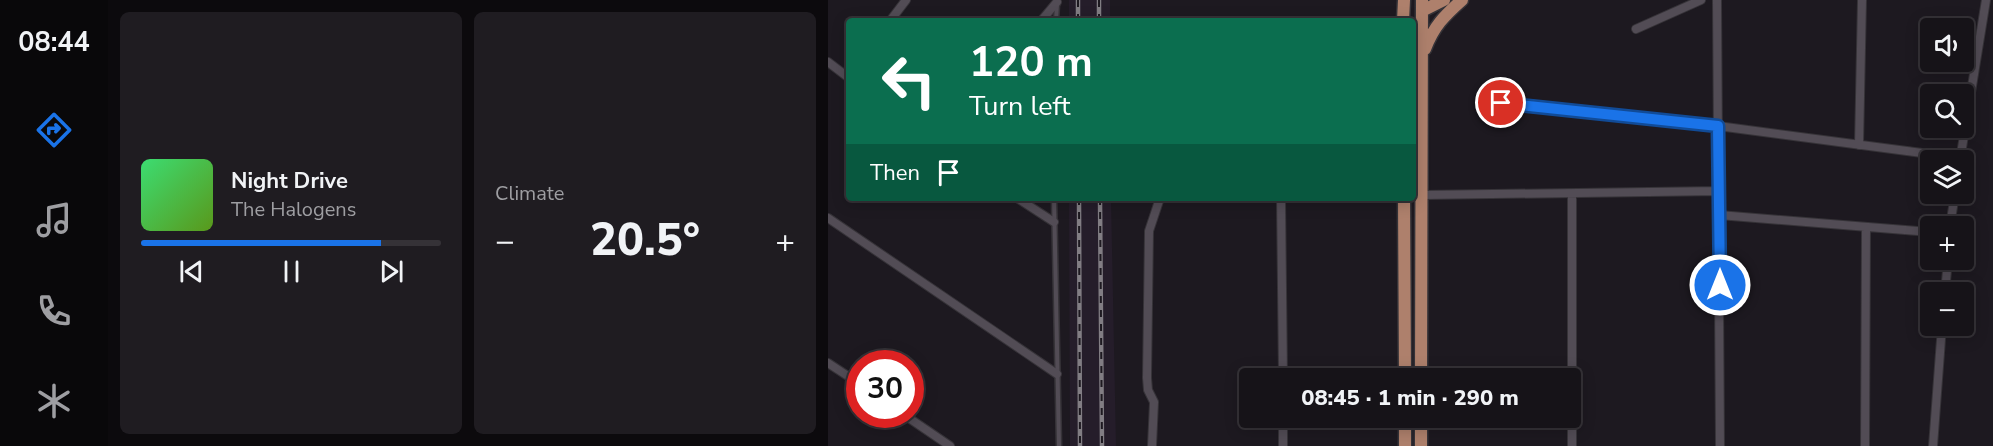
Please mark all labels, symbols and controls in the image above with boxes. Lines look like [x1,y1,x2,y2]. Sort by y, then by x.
map controls [1920,18,1974,336]
button: sound [1920,18,1974,72]
text: 08:44 [18,24,90,61]
text: 120 m [969,34,1093,91]
icon: left [870,42,948,120]
pin [1475,77,1526,128]
button: search [1920,84,1974,138]
icon: arrive [1484,86,1517,119]
text: Turn left [969,88,1070,125]
icon: directions [33,109,75,151]
button: layers [1920,150,1974,204]
icon: arrive [932,156,965,189]
text: Then [870,158,920,188]
text: Night Drive [231,166,348,196]
text: Climate [495,180,564,207]
text: The Halogens [231,196,356,223]
icon: music [33,199,75,241]
text: 20.5° [590,210,700,271]
button: + [1920,216,1974,270]
text: − [495,219,515,264]
text: + [775,219,795,264]
position arrow [1688,253,1752,317]
icon: previous [175,255,208,288]
icon: pause [275,255,308,288]
icon: next [375,255,408,288]
button: − [1920,282,1974,336]
icon: phone [33,290,75,332]
speed limit sign: 30 [846,350,924,428]
icon: climate [33,380,75,422]
text: 08:45 · 1 min · 290 m [1301,383,1519,413]

